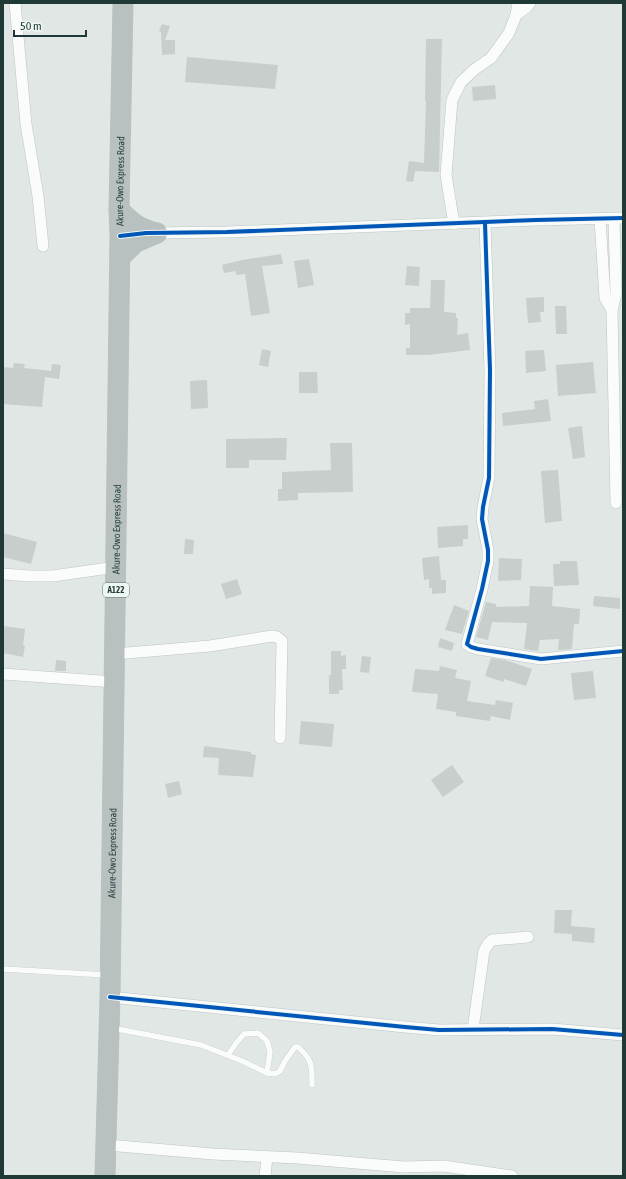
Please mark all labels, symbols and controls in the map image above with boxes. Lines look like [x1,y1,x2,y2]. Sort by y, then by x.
scale bar [14,12,86,38]
text: 50 m [20,19,42,33]
street label: Akure-Owo Express Road [113,136,126,226]
street label: Akure-Owo Express Road [110,484,122,574]
road number: A122 [103,583,129,597]
street label: Akure-Owo Express Road [106,808,118,898]

